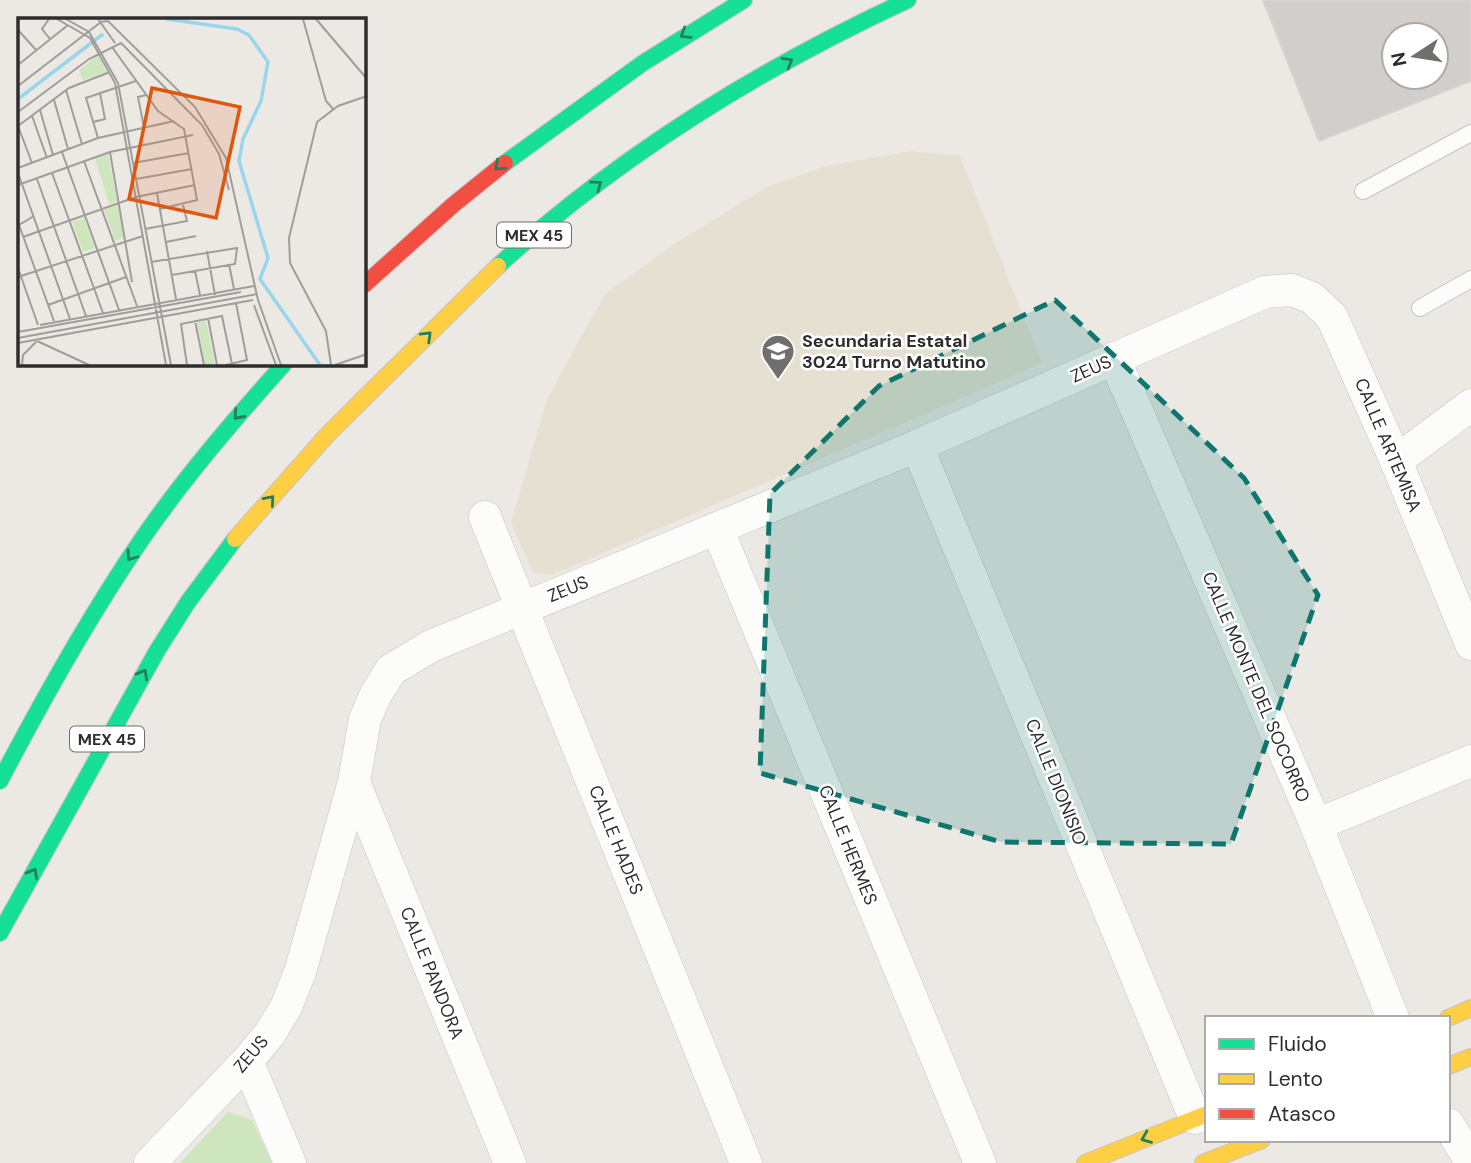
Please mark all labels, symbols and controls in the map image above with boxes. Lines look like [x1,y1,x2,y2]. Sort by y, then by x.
inset map [18,18,366,366]
north arrow [1380,21,1450,91]
one-way arrow [680,26,693,39]
text: N [1385,50,1413,69]
one-way arrow [781,57,793,70]
one-way arrow [495,158,508,170]
one-way arrow [589,180,602,193]
road number: MEX 45 [497,222,571,247]
place label: Secundaria Estatal 3024 Turno Matutino [802,329,986,374]
one-way arrow [419,331,432,344]
school or university icon: Secundaria Estatal 3024 Turno Matutino [759,332,797,381]
street label: ZEUS [1067,349,1115,389]
street label: CALLE ARTEMISA [1349,374,1427,516]
one-way arrow [234,407,246,420]
one-way arrow [262,495,274,508]
one-way arrow [126,548,139,561]
street label: CALLE MONTE DEL SOCORRO [1196,568,1316,806]
street label: ZEUS [544,570,592,608]
one-way arrow [135,669,148,682]
street label: CALLE DIONISIO [1020,715,1092,849]
road number: MEX 45 [70,726,144,752]
street label: CALLE HERMES [813,781,883,909]
street label: CALLE HADES [583,782,649,898]
one-way arrow [25,868,38,880]
street label: CALLE PANDORA [395,903,469,1043]
legend [1205,1016,1450,1142]
street label: ZEUS [228,1030,274,1078]
text: Fluido [1268,1030,1327,1058]
text: Lento [1268,1065,1323,1093]
text: Atasco [1268,1100,1336,1128]
one-way arrow [1141,1130,1153,1144]

